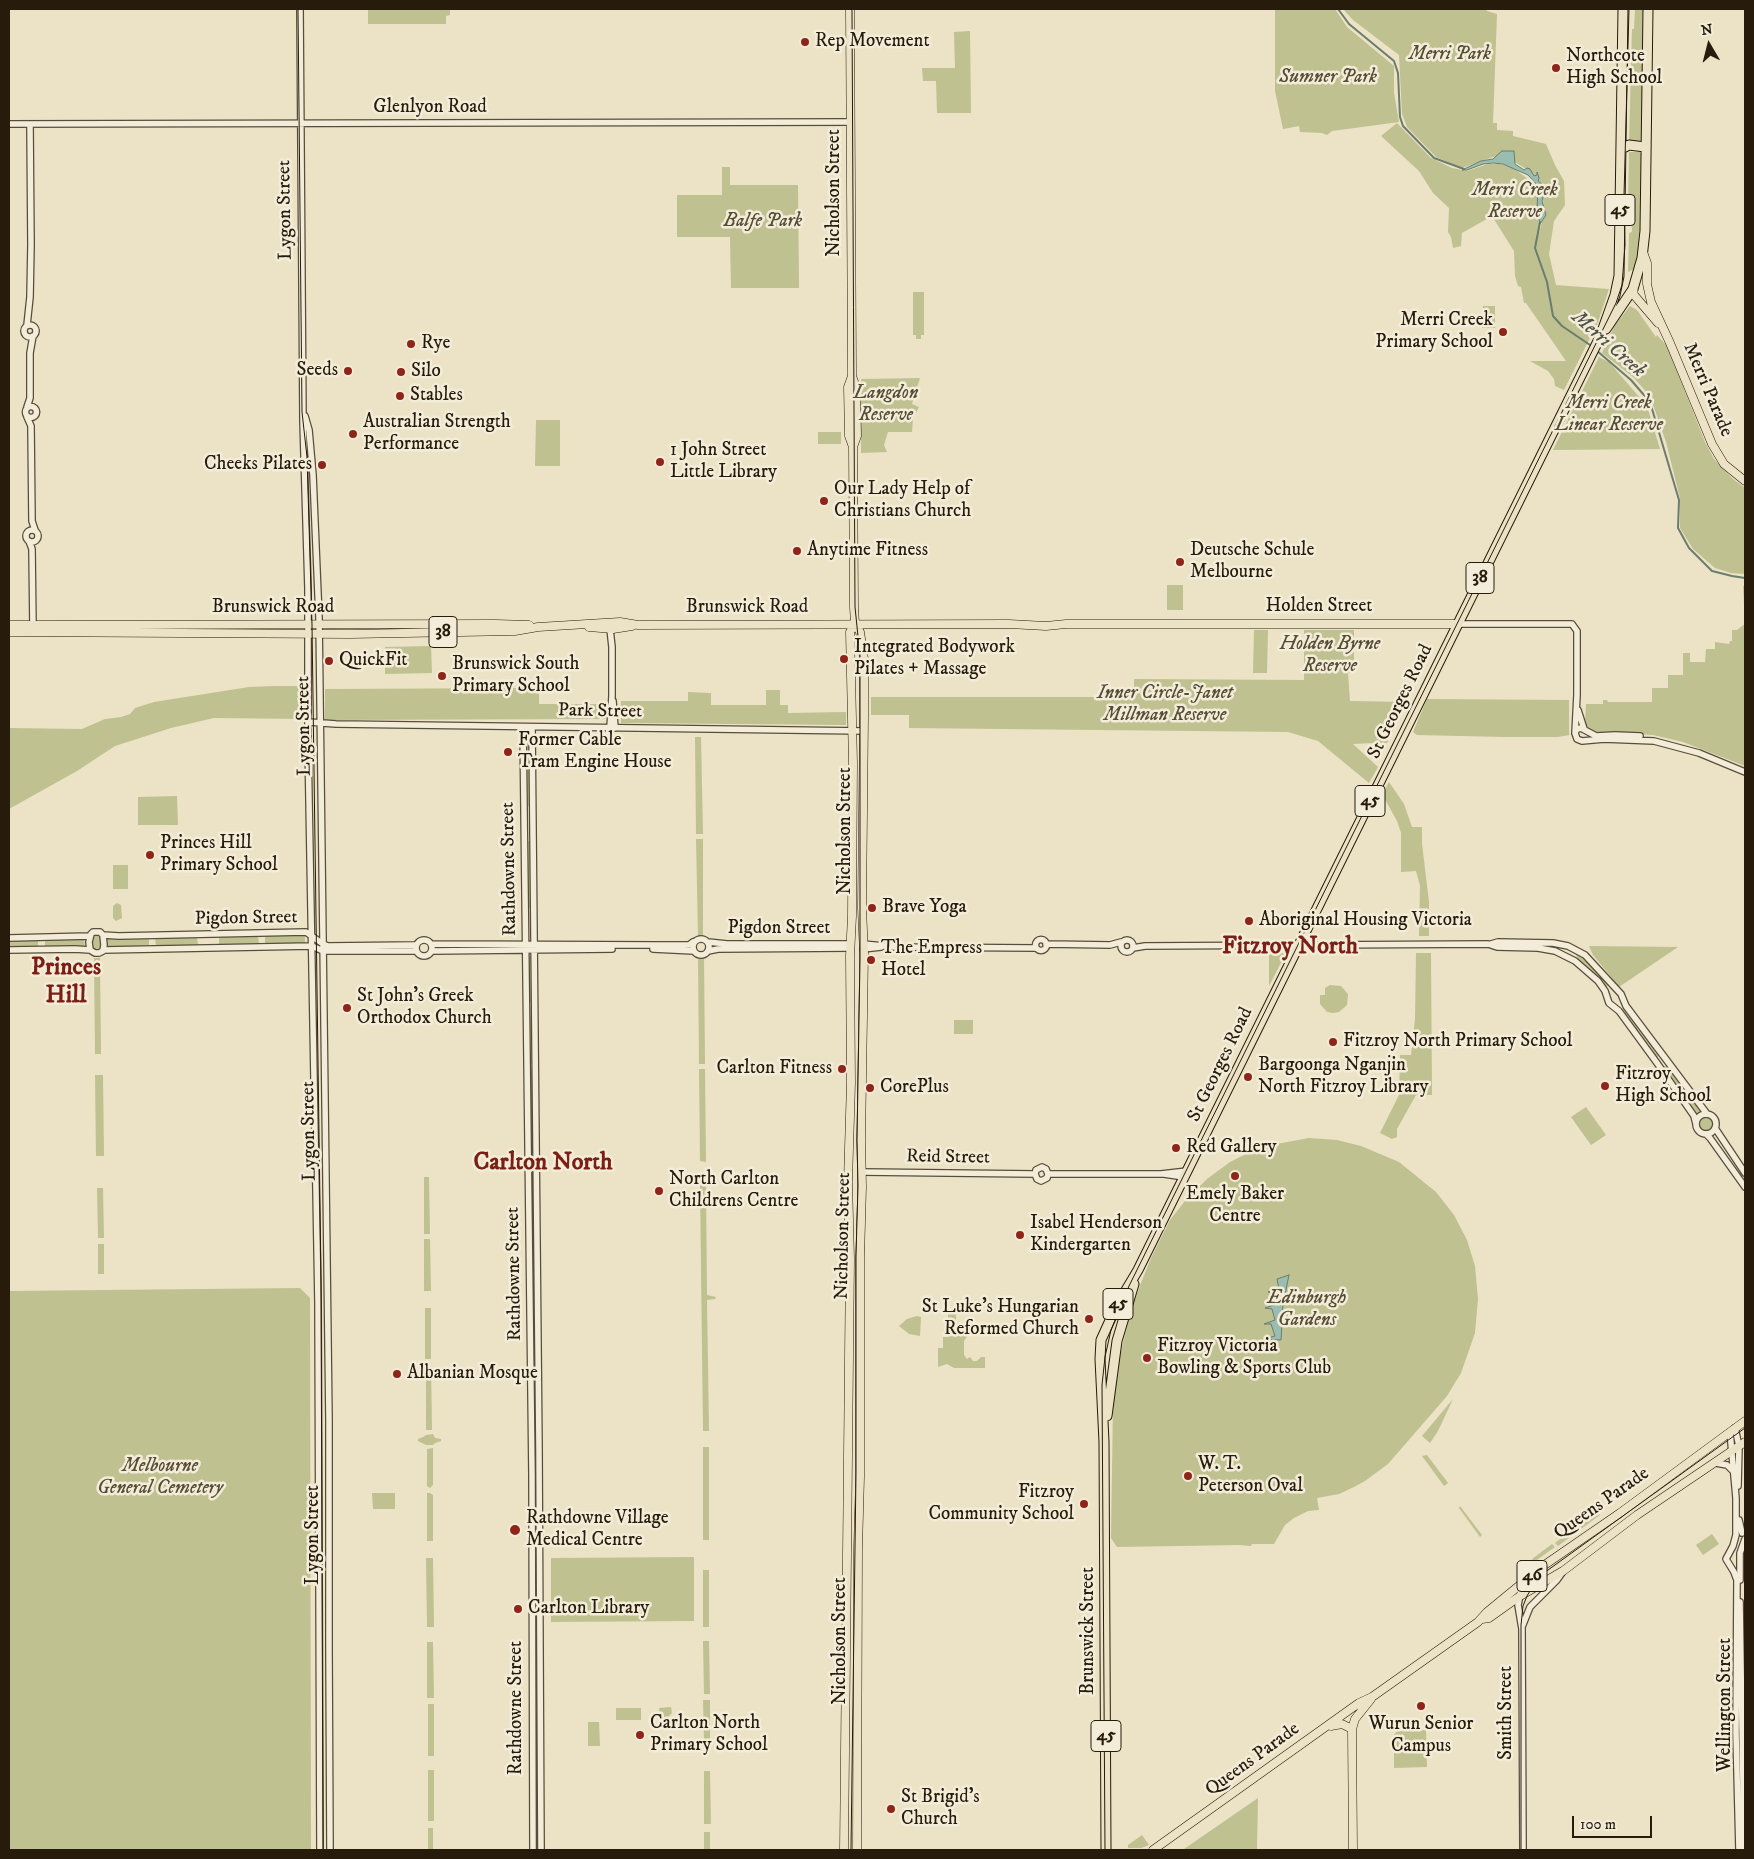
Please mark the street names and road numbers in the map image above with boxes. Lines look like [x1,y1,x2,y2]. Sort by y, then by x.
street label: Glenlyon Road [373,97,487,119]
street label: Nicholson Street [824,129,846,257]
street label: Lygon Street [274,160,298,260]
road number: 45 [1605,194,1635,226]
street label: Merri Parade [1677,340,1737,440]
road number: 38 [1466,562,1494,594]
street label: Holden Street [1266,596,1372,618]
street label: Brunswick Road [212,597,334,619]
street label: Brunswick Road [686,597,808,619]
road number: 38 [429,616,457,648]
street label: St Georges Road [1363,641,1439,763]
street label: Lygon Street [293,676,317,776]
street label: Park Street [558,700,642,724]
street label: Nicholson Street [835,767,857,895]
road number: 45 [1355,786,1385,816]
street label: Rathdowne Street [497,802,523,936]
street label: Pigdon Street [194,907,298,931]
street label: Pigdon Street [728,918,830,940]
street label: St Georges Road [1183,1004,1259,1126]
street label: Lygon Street [298,1081,322,1181]
street label: Reid Street [906,1146,990,1170]
street label: Nicholson Street [831,1172,857,1300]
street label: Rathdowne Street [502,1207,528,1341]
road number: 45 [1103,1288,1133,1320]
street label: Queens Parade [1550,1463,1654,1545]
street label: Lygon Street [303,1485,325,1585]
road number: 46 [1517,1560,1547,1592]
street label: Brunswick Street [1078,1567,1100,1695]
street label: Nicholson Street [830,1577,852,1705]
street label: Wellington Street [1715,1638,1737,1772]
street label: Rathdowne Street [506,1641,528,1775]
street label: Smith Street [1496,1666,1518,1760]
street label: Queens Parade [1201,1718,1305,1802]
road number: 45 [1091,1720,1121,1752]

